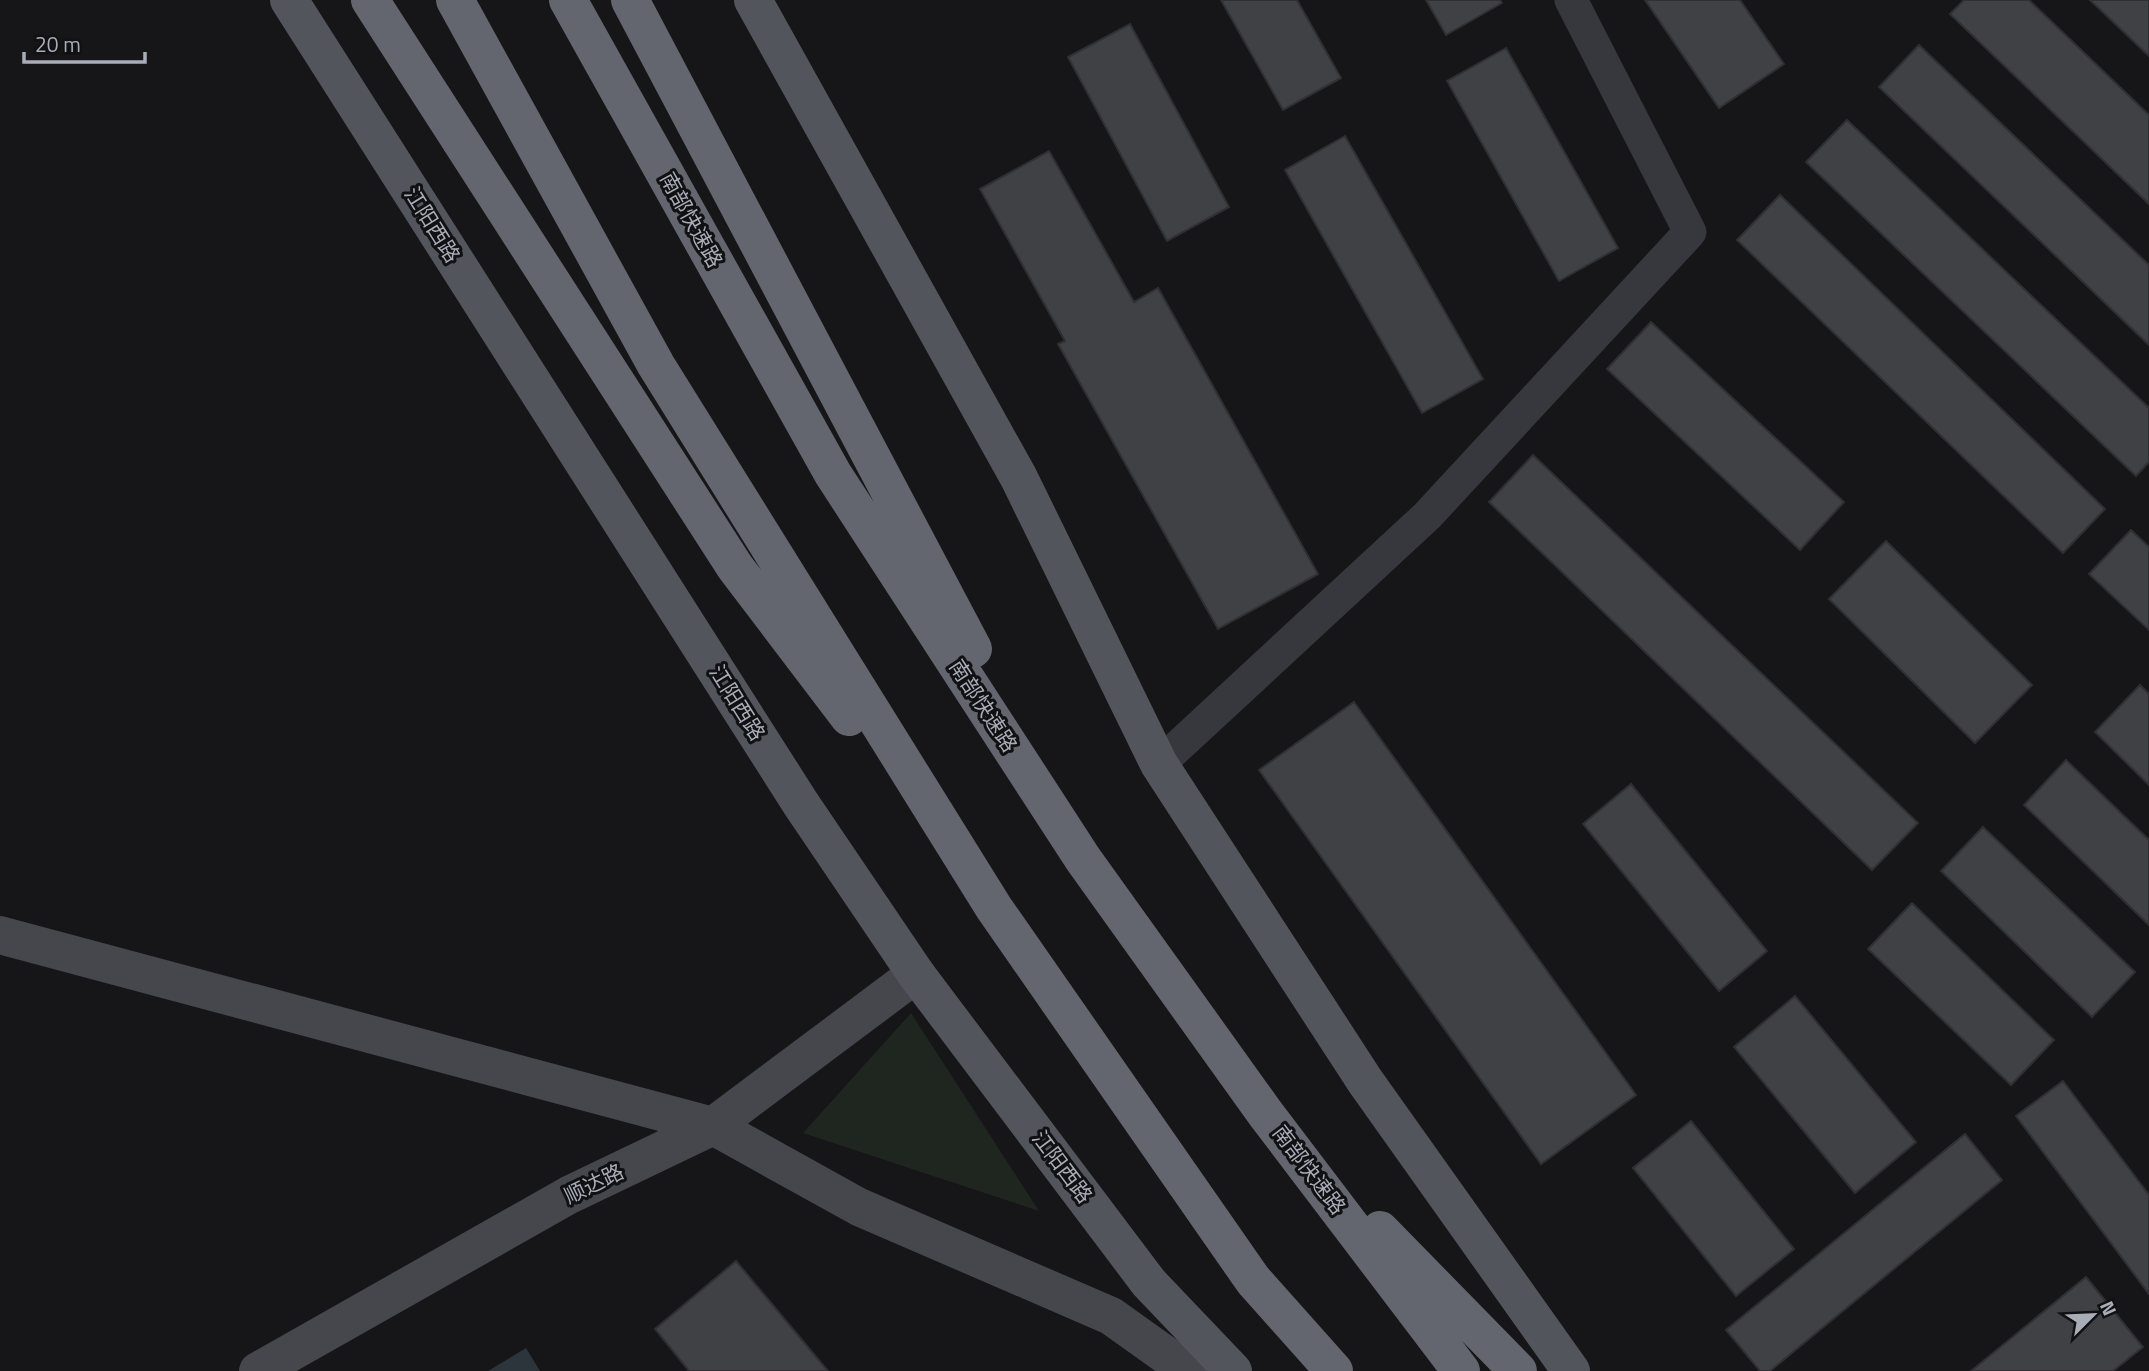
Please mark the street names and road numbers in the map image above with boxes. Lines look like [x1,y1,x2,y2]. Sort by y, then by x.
street label: 南部快速路 [652,166,731,273]
street label: 江阳西路 [397,180,469,269]
street label: 南部快速路 [942,653,1026,758]
street label: 江阳西路 [702,658,774,747]
street label: 南部快速路 [1265,1118,1354,1221]
street label: 江阳西路 [1025,1123,1101,1210]
street label: 顺达路 [558,1155,629,1211]

